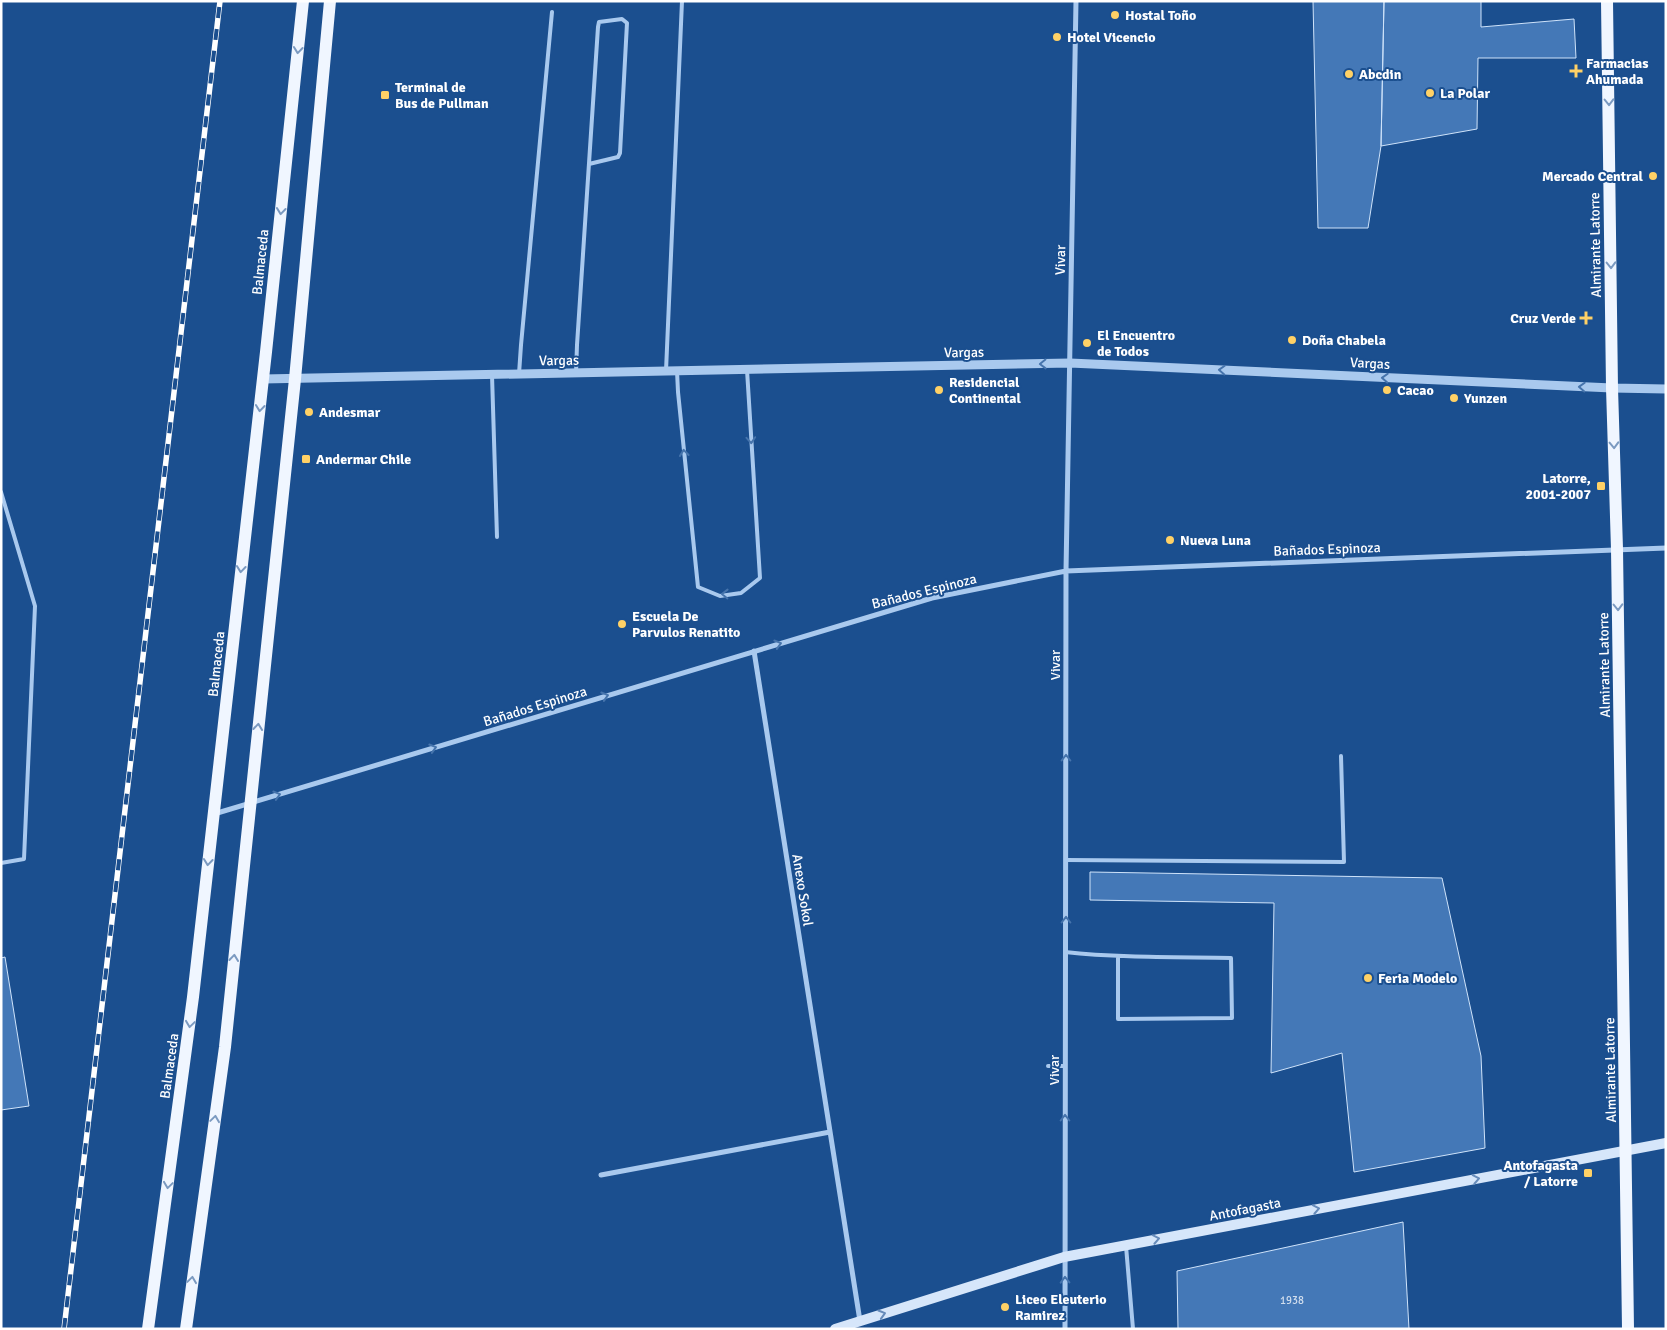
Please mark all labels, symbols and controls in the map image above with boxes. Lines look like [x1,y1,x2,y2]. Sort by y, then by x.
place label: Hostal Toño [1125,7,1196,24]
marker: Hostal Toño [1109,9,1121,21]
place label: Hotel Vicencio [1067,29,1156,46]
marker: Hotel Vicencio [1051,31,1063,43]
one-way arrow [293,46,304,54]
place label: Farmacias Ahumada [1586,55,1648,88]
marker: Farmacias Ahumada [1570,65,1582,77]
place label: Abcdin [1359,66,1402,83]
marker: Abcdin [1343,68,1355,80]
place label: Terminal de Bus de Pullman [395,79,489,112]
place label: La Polar [1440,85,1490,102]
marker: La Polar [1424,87,1436,99]
marker: Terminal de Bus de Pullman [379,89,391,101]
one-way arrow [1604,99,1614,107]
place label: Mercado Central [1542,168,1644,185]
marker: Mercado Central [1647,170,1659,182]
street label: Almirante Latorre [1586,192,1605,298]
one-way arrow [276,208,287,216]
street label: Balmaceda [249,228,272,296]
street label: Vivar [1052,244,1069,275]
one-way arrow [1606,262,1616,269]
place label: Cruz Verde [1510,310,1576,327]
marker: Cruz Verde [1580,312,1592,324]
place label: El Encuentro de Todos [1097,327,1175,360]
place label: Doña Chabela [1302,332,1386,349]
marker: Doña Chabela [1286,334,1298,346]
marker: El Encuentro de Todos [1081,337,1093,349]
street label: Vargas [944,344,984,361]
street label: Vargas [539,352,579,369]
street label: Vargas [1349,354,1391,373]
one-way arrow [1038,359,1046,369]
one-way arrow [1218,365,1226,376]
one-way arrow [1380,372,1388,383]
place label: Residencial Continental [949,374,1022,407]
one-way arrow [1578,381,1586,392]
place label: Cacao [1397,382,1434,399]
marker: Residencial Continental [933,384,945,396]
marker: Cacao [1381,384,1393,396]
place label: Yunzen [1463,390,1507,407]
marker: Yunzen [1448,392,1460,404]
one-way arrow [254,404,265,412]
place label: Andesmar [319,404,381,421]
marker: Andesmar [303,406,315,418]
one-way arrow [746,436,757,444]
one-way arrow [1608,441,1619,449]
one-way arrow [679,449,690,457]
place label: Andermar Chile [316,451,411,468]
marker: Andermar Chile [300,453,312,465]
place label: Latorre, 2001-2007 [1526,470,1591,503]
marker: Latorre, 2001-2007 [1595,480,1607,492]
place label: Nueva Luna [1180,532,1251,549]
marker: Nueva Luna [1164,534,1176,546]
street label: Bañados Espinoza [1273,539,1381,560]
one-way arrow [236,565,247,573]
street label: Bañados Espinoza [870,570,978,613]
one-way arrow [720,589,728,599]
one-way arrow [1613,604,1623,612]
place label: Escuela De Parvulos Renatito [632,608,740,641]
street label: Almirante Latorre [1595,612,1614,718]
marker: Escuela De Parvulos Renatito [616,618,628,630]
street label: Balmaceda [205,630,228,698]
one-way arrow [773,640,781,650]
street label: Vivar [1047,649,1064,680]
street label: Bañados Espinoza [481,683,589,730]
one-way arrow [601,692,609,702]
one-way arrow [252,723,263,731]
one-way arrow [428,744,437,754]
one-way arrow [1061,753,1071,761]
one-way arrow [273,791,281,801]
street label: Anexo Sokol [788,853,817,927]
one-way arrow [203,859,214,867]
one-way arrow [1061,916,1071,924]
one-way arrow [228,954,239,962]
place label: Feria Modelo [1378,970,1457,987]
marker: Feria Modelo [1362,972,1374,984]
street label: Almirante Latorre [1601,1017,1620,1123]
one-way arrow [185,1020,196,1028]
street label: Balmaceda [156,1032,182,1100]
street label: Vivar [1046,1054,1063,1085]
one-way arrow [1060,1113,1070,1121]
one-way arrow [209,1115,219,1124]
place label: Antofagasta / Latorre [1503,1157,1578,1190]
marker: Antofagasta / Latorre [1582,1167,1594,1179]
one-way arrow [1471,1175,1480,1185]
one-way arrow [163,1181,174,1189]
street label: Antofagasta [1208,1194,1282,1225]
one-way arrow [1312,1205,1320,1215]
one-way arrow [1152,1235,1161,1245]
one-way arrow [186,1276,197,1284]
one-way arrow [1060,1276,1070,1284]
place label: Liceo Eleuterio Ramirez [1015,1291,1106,1324]
house number: 1938 [1280,1294,1304,1307]
marker: Liceo Eleuterio Ramirez [999,1301,1011,1313]
one-way arrow [877,1310,885,1320]

